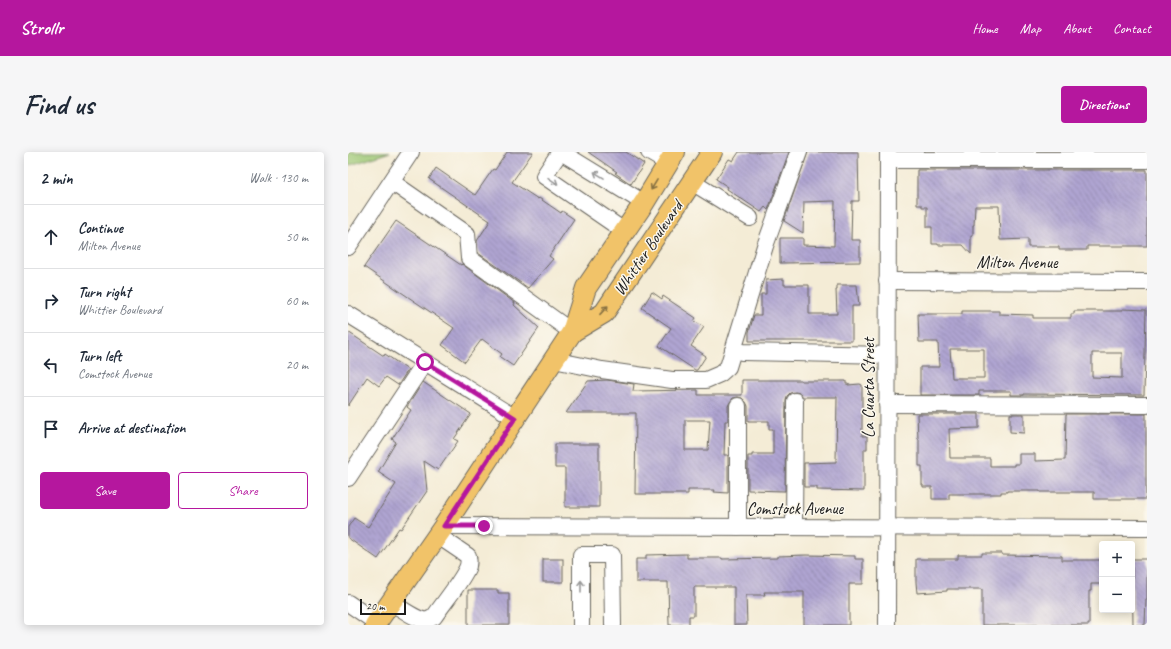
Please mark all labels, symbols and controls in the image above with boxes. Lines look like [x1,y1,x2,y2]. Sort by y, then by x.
text: Strollr [20,16,63,40]
text: Home [972,20,998,37]
text: Map [1020,20,1041,37]
text: About [1063,20,1091,37]
text: Contact [1113,20,1151,37]
button: Directions [1061,86,1147,123]
text: Find us [24,87,94,122]
text: 2 min [40,168,73,189]
text: Walk · 130 m [249,170,308,186]
one-way arrow [594,171,605,179]
one-way arrow [547,178,559,186]
one-way arrow [650,179,658,191]
street label: Whittier Boulevard [609,194,689,299]
text: Continue [78,219,123,238]
icon: ahead [40,226,62,248]
text: 50 m [286,229,308,245]
text: Milton Avenue [78,238,140,254]
street label: Milton Avenue [977,252,1059,273]
text: Turn right [78,283,131,302]
icon: right [40,290,62,312]
text: 60 m [286,293,308,309]
text: Whittier Boulevard [78,302,162,318]
one-way arrow [599,305,609,315]
street label: La Cuarta Street [858,336,879,438]
text: Turn left [78,347,121,366]
route start [416,353,434,371]
icon: left [40,354,62,376]
text: 20 m [286,357,308,373]
text: Comstock Avenue [78,366,152,382]
icon: arrive [40,418,62,440]
text: Arrive at destination [78,419,185,438]
button: Save [40,472,170,509]
button: Share [178,472,308,509]
street label: Comstock Avenue [747,498,845,519]
route end [475,517,493,535]
map controls [1099,541,1135,613]
button: + [1099,541,1135,577]
button: − [1099,577,1135,613]
one-way arrow [577,580,585,593]
scale bar [360,597,406,616]
text: 20 m [366,599,385,613]

